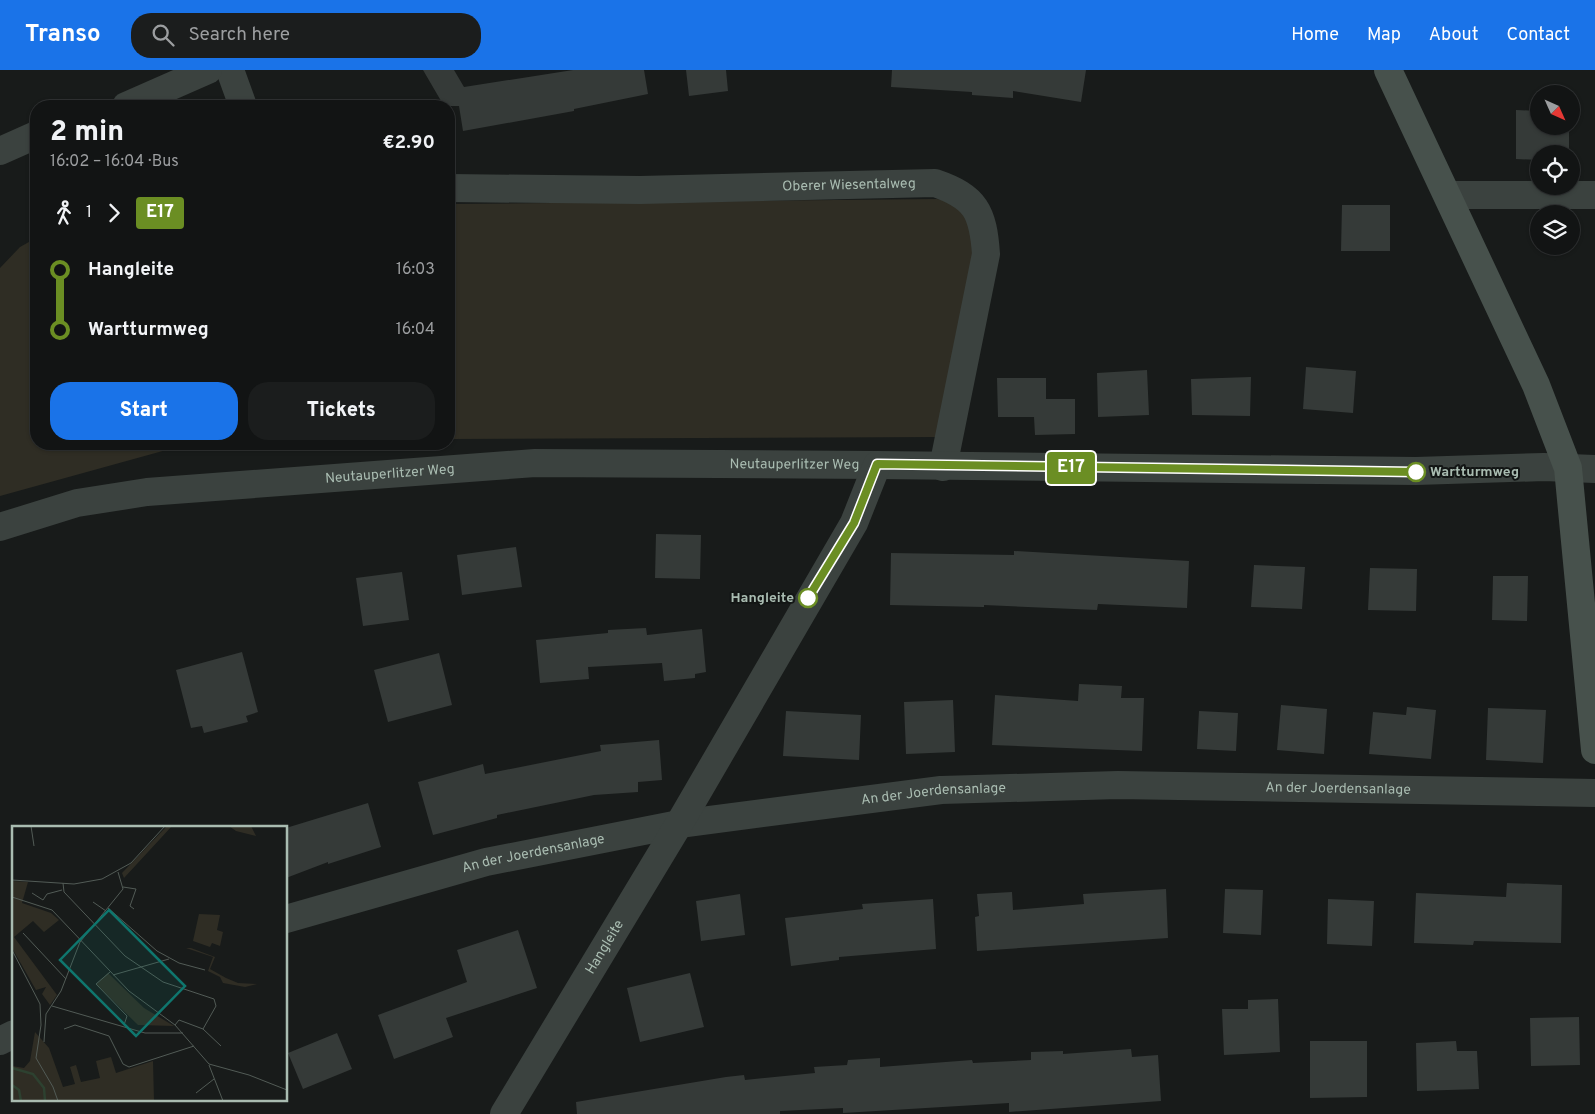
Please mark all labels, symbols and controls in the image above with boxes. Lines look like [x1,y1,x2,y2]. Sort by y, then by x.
search box [131,13,481,58]
text: Transo [25,20,101,50]
icon: search [149,21,177,49]
text: Search here [189,23,290,47]
text: Home [1291,24,1339,47]
text: Map [1367,24,1401,47]
text: About [1429,24,1478,47]
text: Contact [1506,24,1570,47]
north arrow [1530,85,1580,135]
map controls [1530,85,1580,255]
text: 2 min [50,115,124,151]
text: €2.90 [382,131,435,155]
button: locate [1530,145,1580,195]
text: 16:02 – 16:04 · Bus [50,152,179,172]
street label: Oberer Wiesentalweg [782,175,916,195]
icon: walk [50,199,78,227]
icon: forward [100,199,128,227]
text: E17 [146,201,174,224]
text: 1 [86,203,92,223]
button: layers [1530,205,1580,255]
text: Hangleite [88,258,174,282]
text: 16:03 [396,260,435,280]
text: Wartturmweg [88,318,209,342]
text: 16:04 [396,320,435,340]
button: Start [50,382,238,440]
button: Tickets [248,382,435,440]
line badge: E17 [1042,452,1100,484]
street label: Neutauperlitzer Weg [729,456,859,473]
text: E17 [1057,456,1085,479]
street label: Neutauperlitzer Weg [324,461,455,487]
marker: Wartturmweg [1406,462,1426,482]
place label: Wartturmweg [1430,464,1519,481]
marker: Hangleite [798,588,818,608]
place label: Hangleite [731,590,794,607]
street label: An der Joerdensanlage [1265,779,1411,798]
street label: An der Joerdensanlage [860,780,1006,809]
inset map [12,826,288,1102]
street label: An der Joerdensanlage [460,830,606,877]
street label: Hangleite [582,917,628,977]

